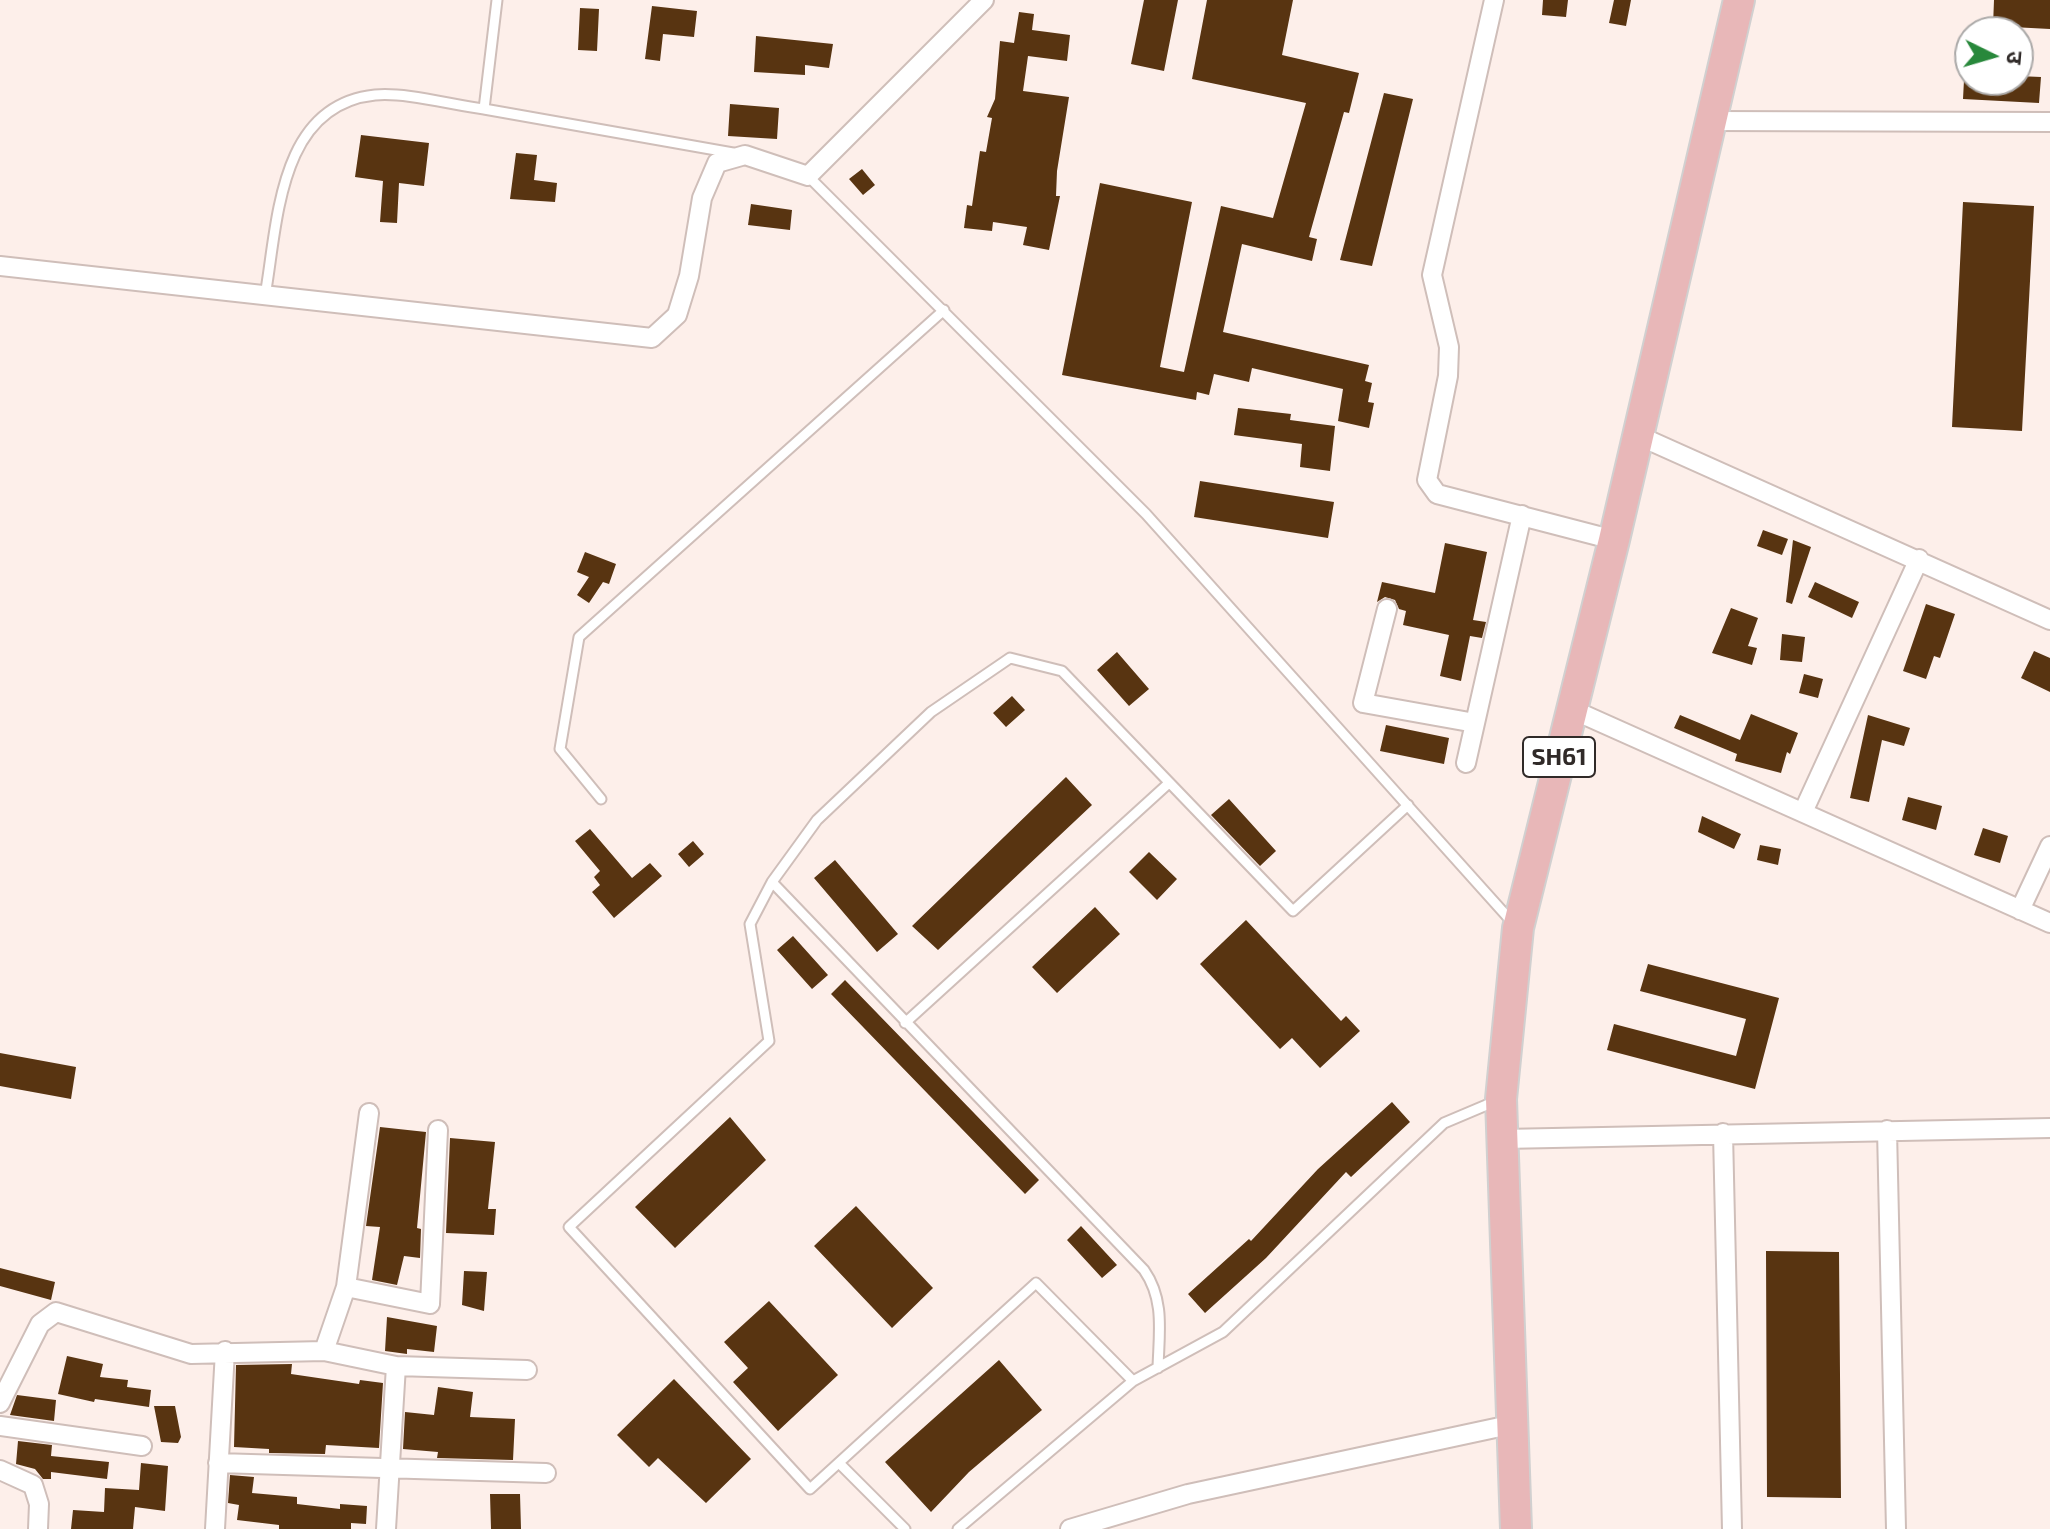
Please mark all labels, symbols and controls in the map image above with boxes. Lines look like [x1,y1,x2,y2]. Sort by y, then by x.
north arrow [1954,16,2034,96]
text: उ [2002,50,2029,65]
road number: SH61 [1523,737,1595,777]

